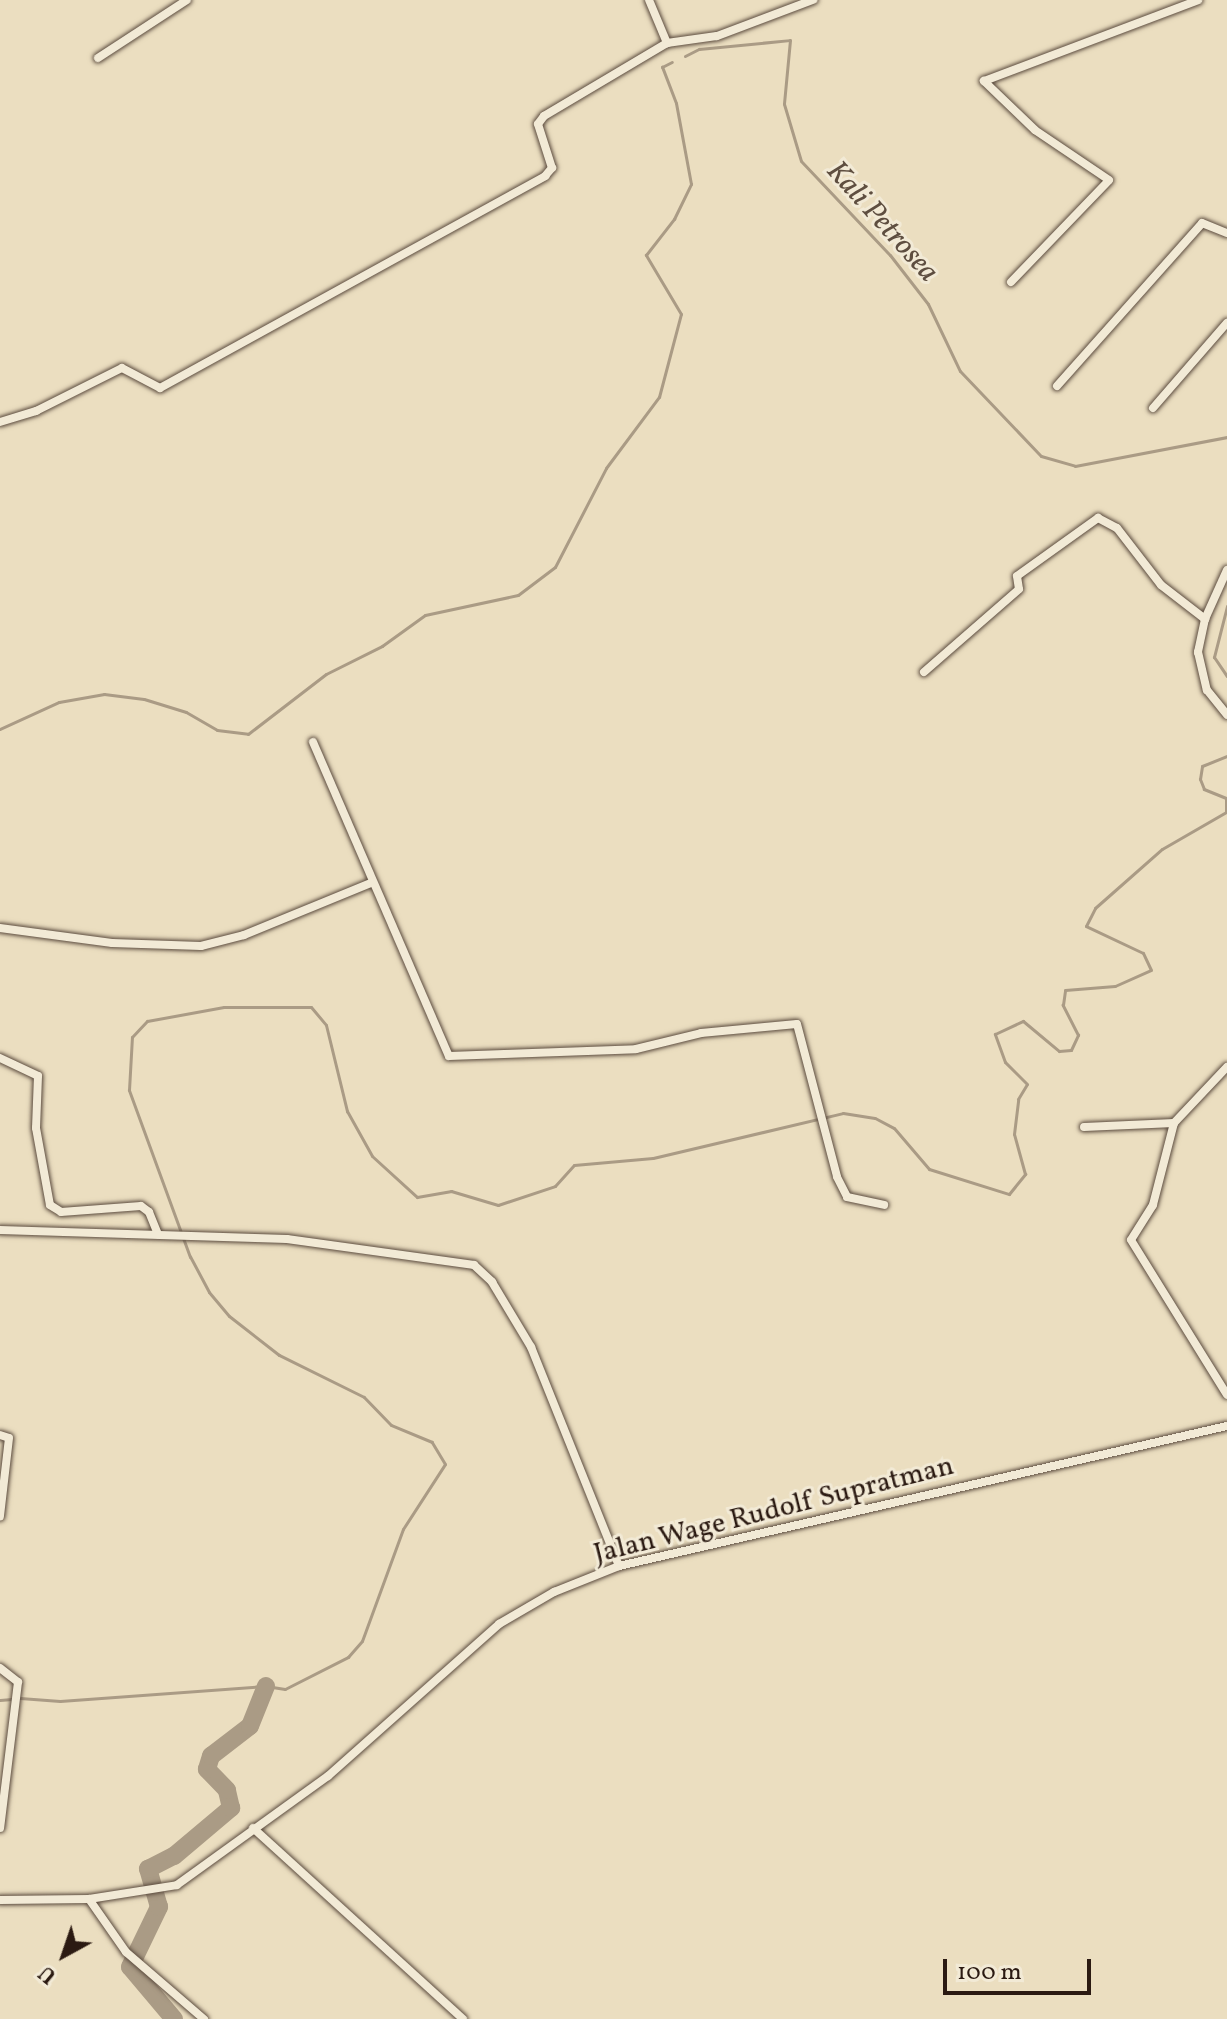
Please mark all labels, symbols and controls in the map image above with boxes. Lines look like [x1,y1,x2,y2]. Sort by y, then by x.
water label: Kali Petrosea [818,154,946,290]
street label: Jalan Wage Rudolf Supratman [592,1450,956,1572]
north arrow [24,1915,104,1995]
scale bar [947,1943,1095,1993]
text: 100 m [957,1956,1022,1990]
text: U [33,1957,64,1990]

